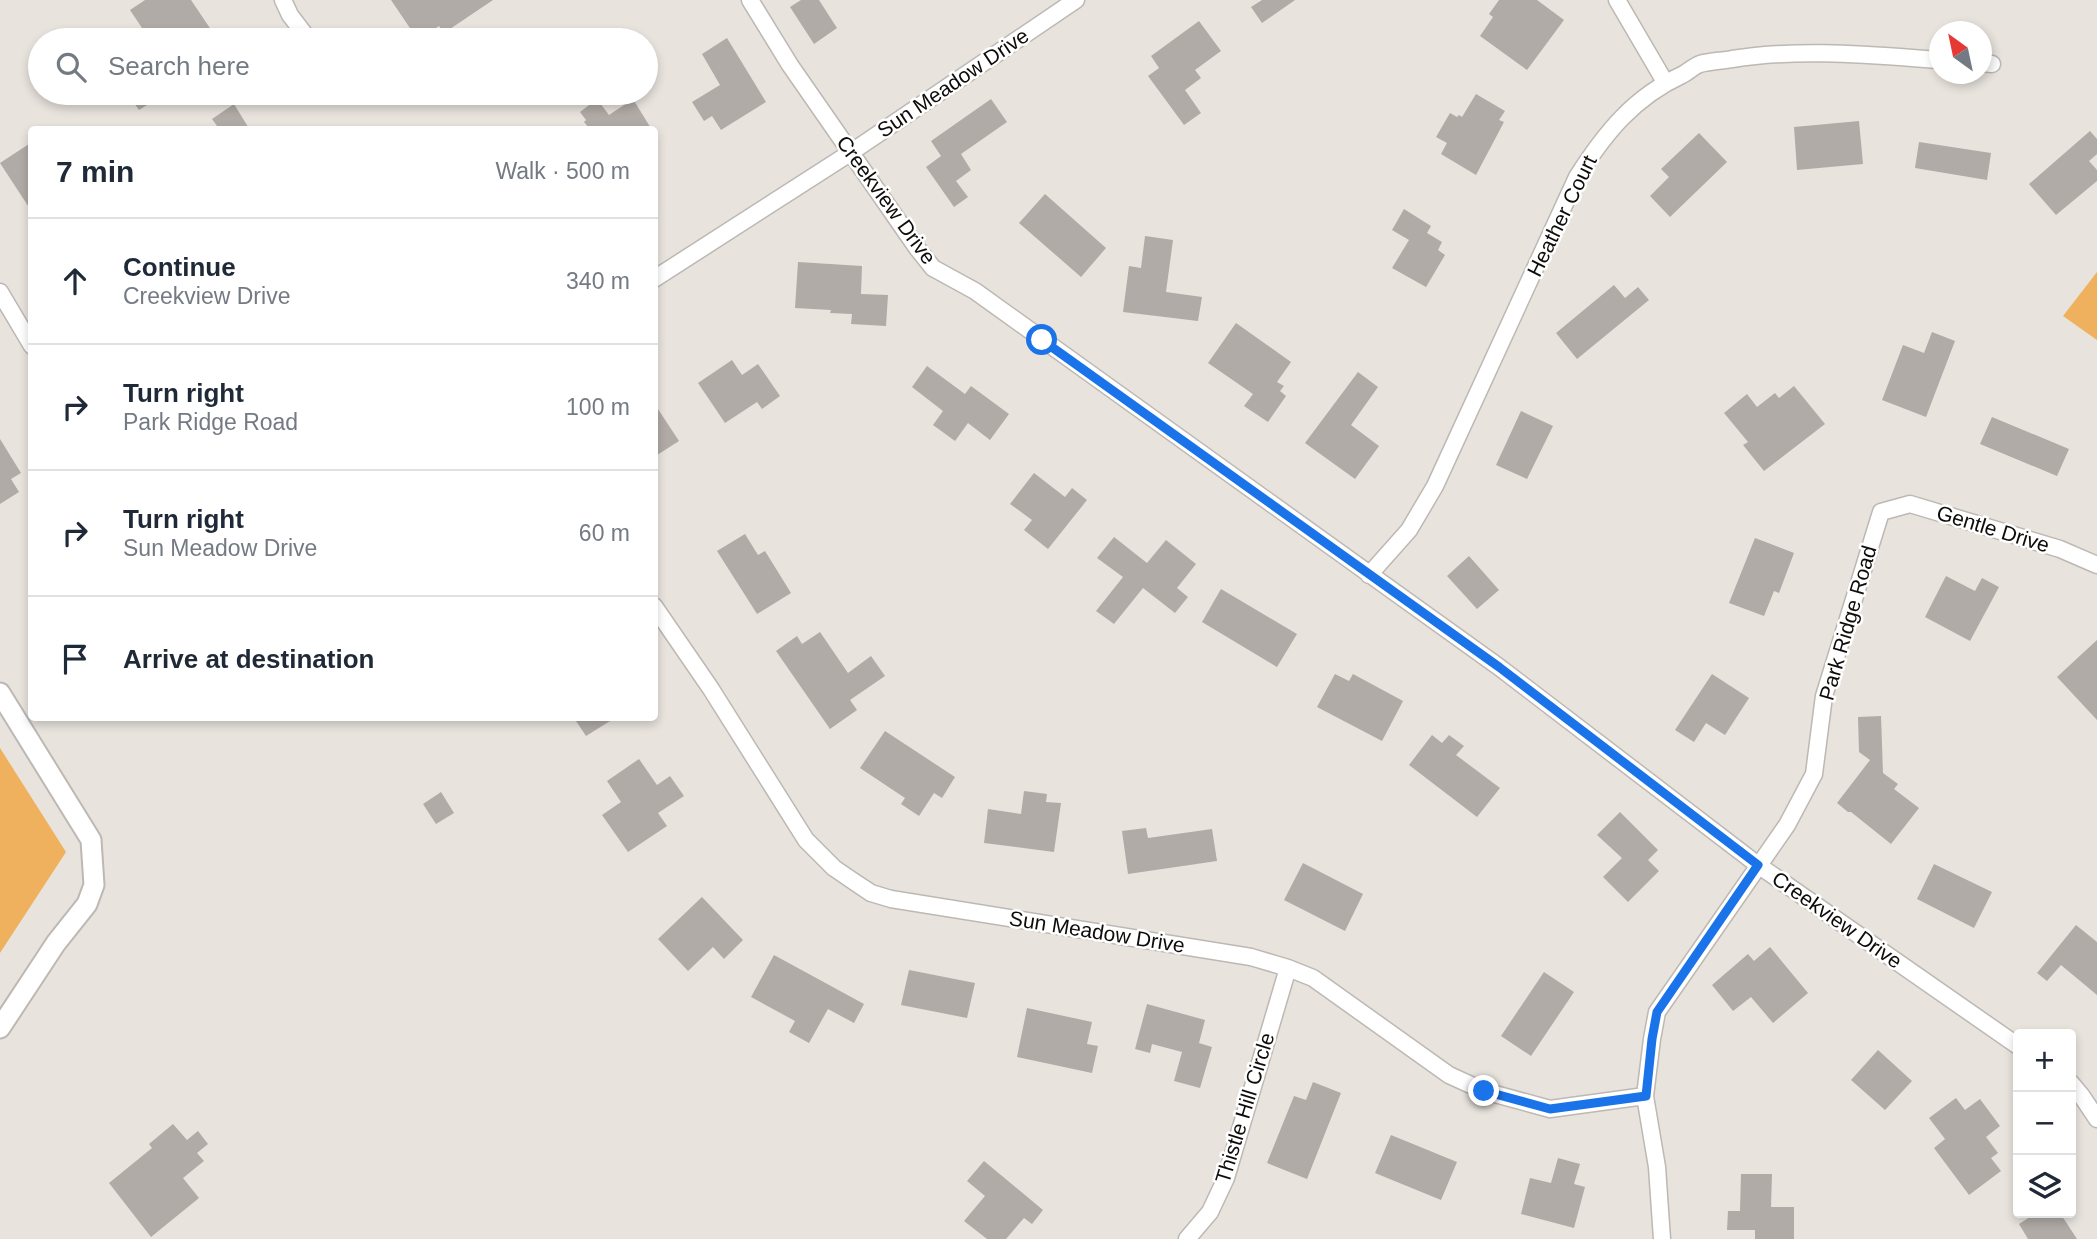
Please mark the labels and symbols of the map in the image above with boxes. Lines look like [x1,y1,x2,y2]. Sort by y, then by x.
north arrow [1929,21,1992,84]
street label: Sun Meadow Drive [873,23,1033,142]
street label: Creekview Drive [832,131,941,268]
street label: Heather Court [1522,151,1601,280]
route start [1026,324,1057,355]
street label: Gentle Drive [1934,500,2052,557]
street label: Park Ridge Road [1814,543,1881,703]
street label: Creekview Drive [1768,866,1906,973]
street label: Sun Meadow Drive [1008,906,1186,957]
street label: Thistle Hill Circle [1211,1030,1278,1186]
route end [1468,1075,1499,1106]

